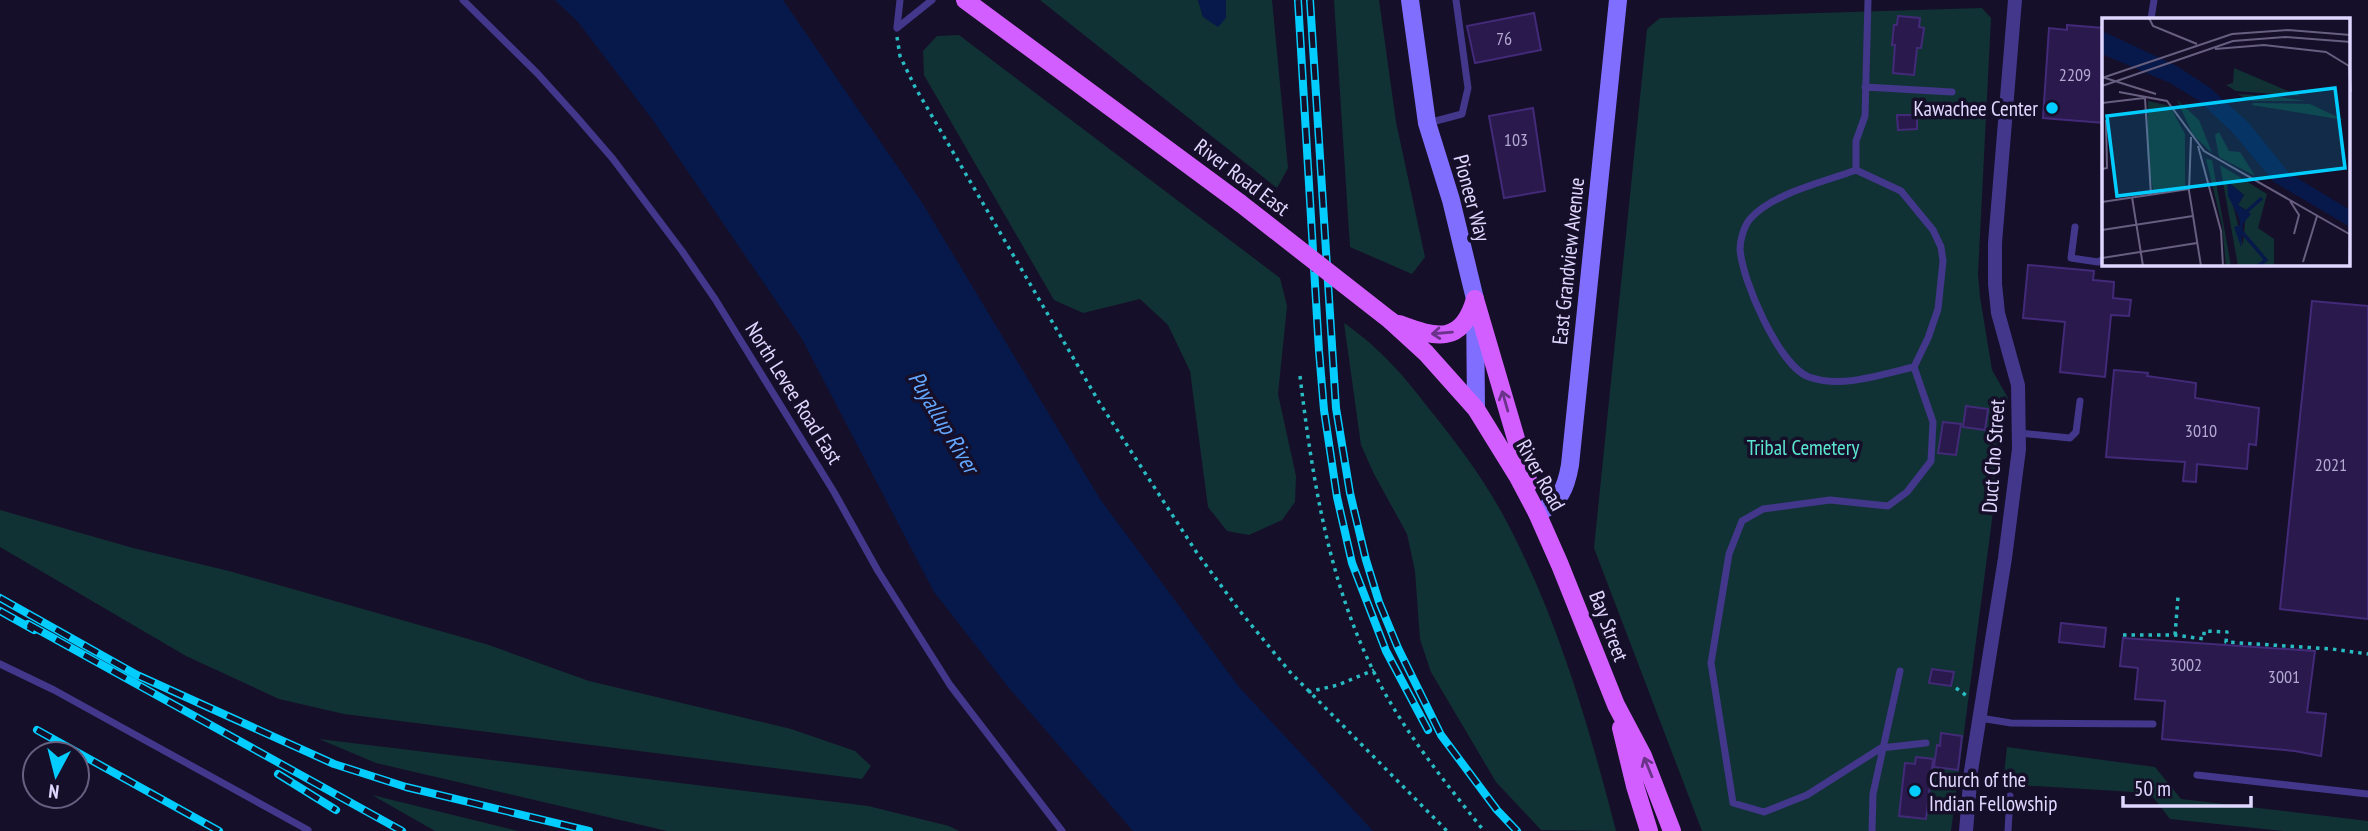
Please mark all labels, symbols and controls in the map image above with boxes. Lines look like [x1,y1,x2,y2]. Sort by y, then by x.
inset map [2102,18,2350,266]
house number: 76 [1496,27,1512,50]
house number: 2209 [2059,63,2091,86]
place label: Kawachee Center [1914,95,2038,122]
marker: Kawachee Center [2044,100,2060,116]
house number: 103 [1504,128,1528,151]
street label: River Road East [1189,132,1295,222]
street label: Pioneer Way [1447,151,1497,245]
street label: East Grandview Avenue [1546,176,1590,346]
street label: North Levee Road East [739,317,849,469]
one-way arrow [1431,327,1454,340]
water label: Puyallup River [902,366,988,481]
one-way arrow [1497,390,1510,412]
street label: Duct Cho Street [1976,398,2010,514]
house number: 3010 [2185,419,2217,442]
park label: Tribal Cemetery [1747,434,1859,461]
street label: River Road [1510,435,1572,515]
house number: 2021 [2315,453,2347,476]
street label: Bay Street [1583,587,1635,665]
house number: 3002 [2170,653,2202,676]
house number: 3001 [2268,665,2300,688]
north arrow [21,740,91,810]
one-way arrow [1640,757,1653,779]
scale bar [2123,764,2251,808]
place label: Church of the Indian Fellowship [1929,766,2057,817]
text: 50 m [2134,775,2171,802]
text: N [47,779,60,804]
marker: Church of the Indian Fellowship [1907,783,1923,799]

